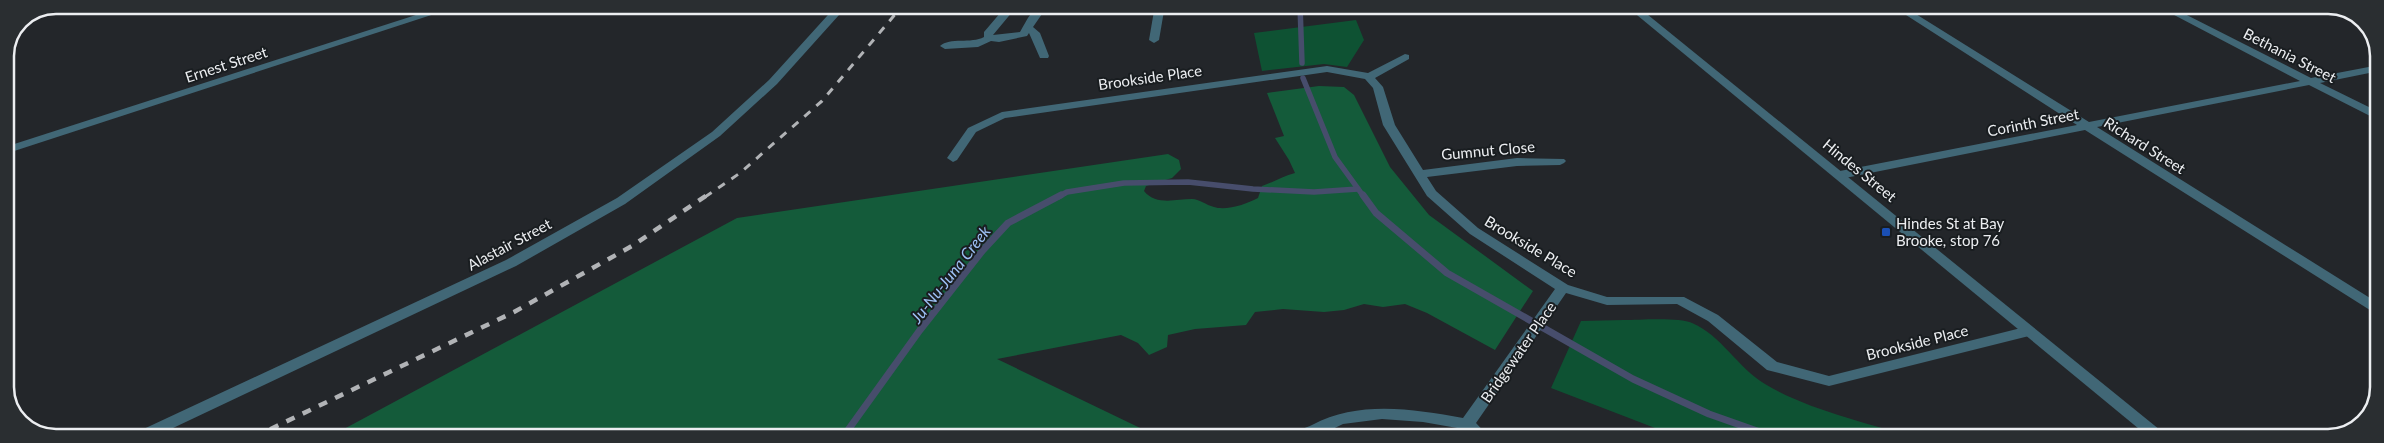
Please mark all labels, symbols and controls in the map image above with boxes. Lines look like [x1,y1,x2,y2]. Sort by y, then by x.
street label: Bethania Street [2241,24,2340,86]
street label: Ernest Street [183,42,270,86]
street label: Brookside Place [1097,61,1203,93]
street label: Corinth Street [1986,104,2081,140]
street label: Richard Street [2101,113,2190,178]
street label: Hindes Street [1820,135,1901,206]
street label: Gumnut Close [1440,137,1536,163]
street label: Brookside Place [1482,211,1580,281]
street label: Alastair Street [464,214,555,274]
place label: Hindes St at Bay Brooke, stop 76 [1896,214,2004,249]
water label: Ju-Nu-Juna Creek [906,221,994,327]
marker: Hindes St at Bay Brooke, stop 76 [1880,226,1892,238]
street label: Bridgewater Place [1477,298,1559,406]
street label: Brookside Place [1864,321,1970,363]

